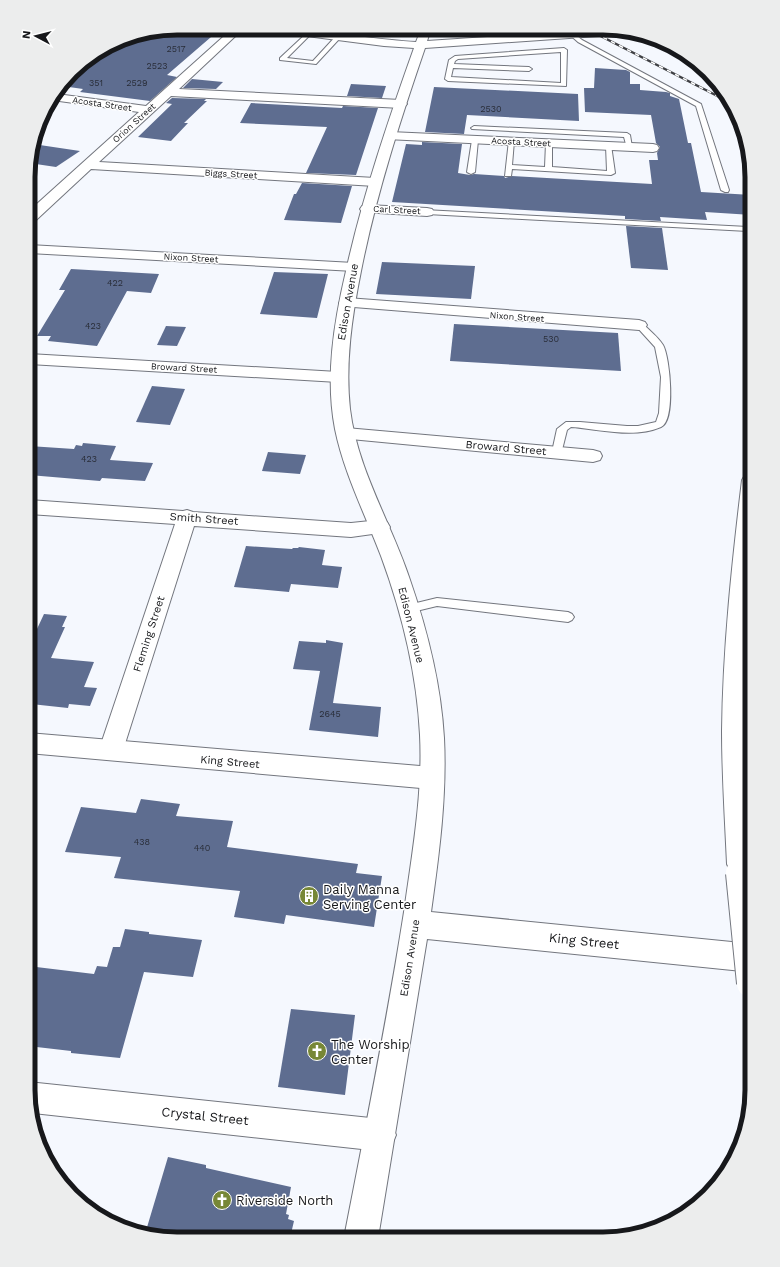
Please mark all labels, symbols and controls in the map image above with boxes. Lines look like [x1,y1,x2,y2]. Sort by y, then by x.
north arrow [16,16,56,56]
text: N [20,30,34,40]
house number: 2517 [166,44,186,54]
house number: 2523 [147,61,167,71]
house number: 351 [89,78,103,88]
house number: 2529 [126,78,148,88]
street label: Acosta Street [72,95,133,113]
street label: Orion Street [111,101,158,145]
house number: 2530 [480,104,502,114]
street label: Acosta Street [491,135,551,149]
street label: Biggs Street [204,168,258,180]
street label: Carl Street [373,204,421,216]
street label: Nixon Street [163,252,219,264]
street label: Edison Avenue [335,262,361,342]
house number: 422 [107,278,123,288]
street label: Nixon Street [489,310,545,324]
house number: 423 [85,321,101,331]
house number: 530 [543,334,559,344]
street label: Broward Street [151,361,218,375]
street label: Broward Street [465,438,547,458]
house number: 423 [81,454,97,464]
street label: Smith Street [169,510,239,528]
street label: Edison Avenue [395,586,427,664]
street label: Fleming Street [131,594,168,674]
house number: 2645 [319,709,341,719]
street label: King Street [200,753,261,771]
house number: 438 [134,837,150,847]
house number: 440 [194,843,211,853]
place label: Daily Manna Serving Center [323,882,416,912]
building icon: Daily Manna Serving Center [298,885,320,907]
street label: Edison Avenue [397,918,423,998]
street label: King Street [548,930,620,952]
place label: The Worship Center [331,1037,410,1067]
church icon: The Worship Center [306,1040,328,1062]
street label: Crystal Street [161,1104,250,1128]
church icon: Riverside North [211,1189,233,1211]
place label: Riverside North [236,1193,333,1208]

